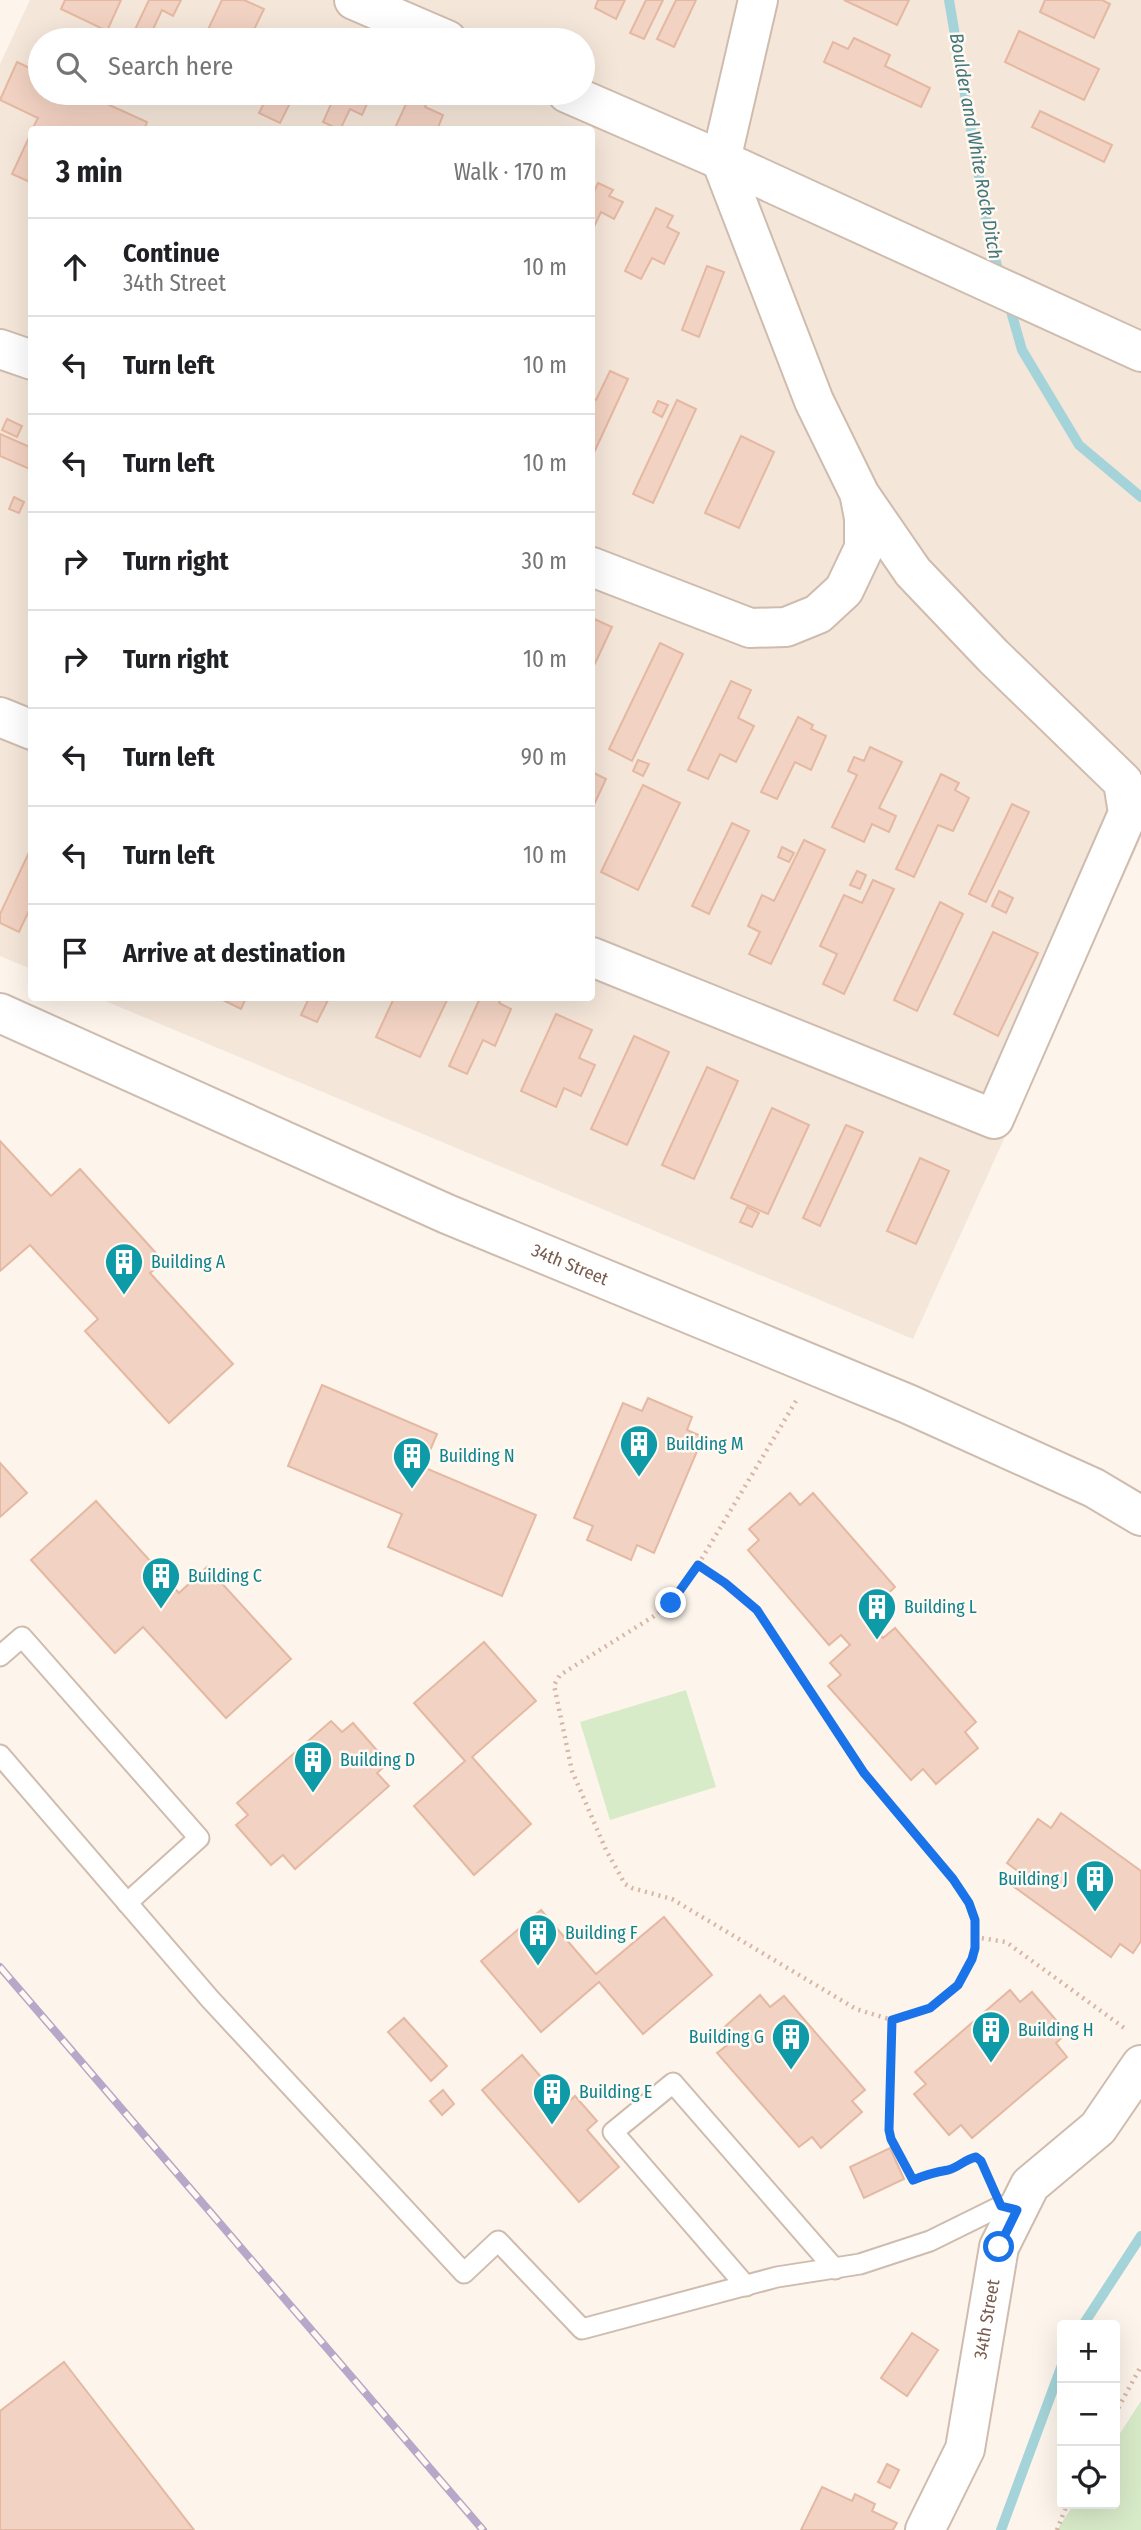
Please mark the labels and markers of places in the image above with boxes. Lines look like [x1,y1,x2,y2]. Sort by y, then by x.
building icon: Building A [103,1241,145,1296]
place label: Building A [151,1251,226,1273]
building icon: Building M [618,1423,660,1478]
place label: Building M [666,1433,744,1455]
building icon: Building N [391,1435,433,1490]
place label: Building N [439,1445,515,1467]
building icon: Building C [140,1555,182,1610]
place label: Building C [188,1565,262,1587]
building icon: Building L [856,1586,898,1641]
place label: Building L [904,1596,977,1618]
building icon: Building D [292,1739,334,1794]
place label: Building D [340,1749,415,1771]
building icon: Building J [1074,1858,1116,1913]
place label: Building J [998,1868,1068,1890]
building icon: Building F [517,1912,559,1967]
place label: Building F [565,1922,638,1944]
building icon: Building H [970,2009,1012,2064]
building icon: Building G [770,2016,812,2071]
place label: Building H [1018,2019,1094,2041]
place label: Building G [689,2026,764,2048]
building icon: Building E [531,2071,573,2126]
place label: Building E [579,2081,652,2103]

